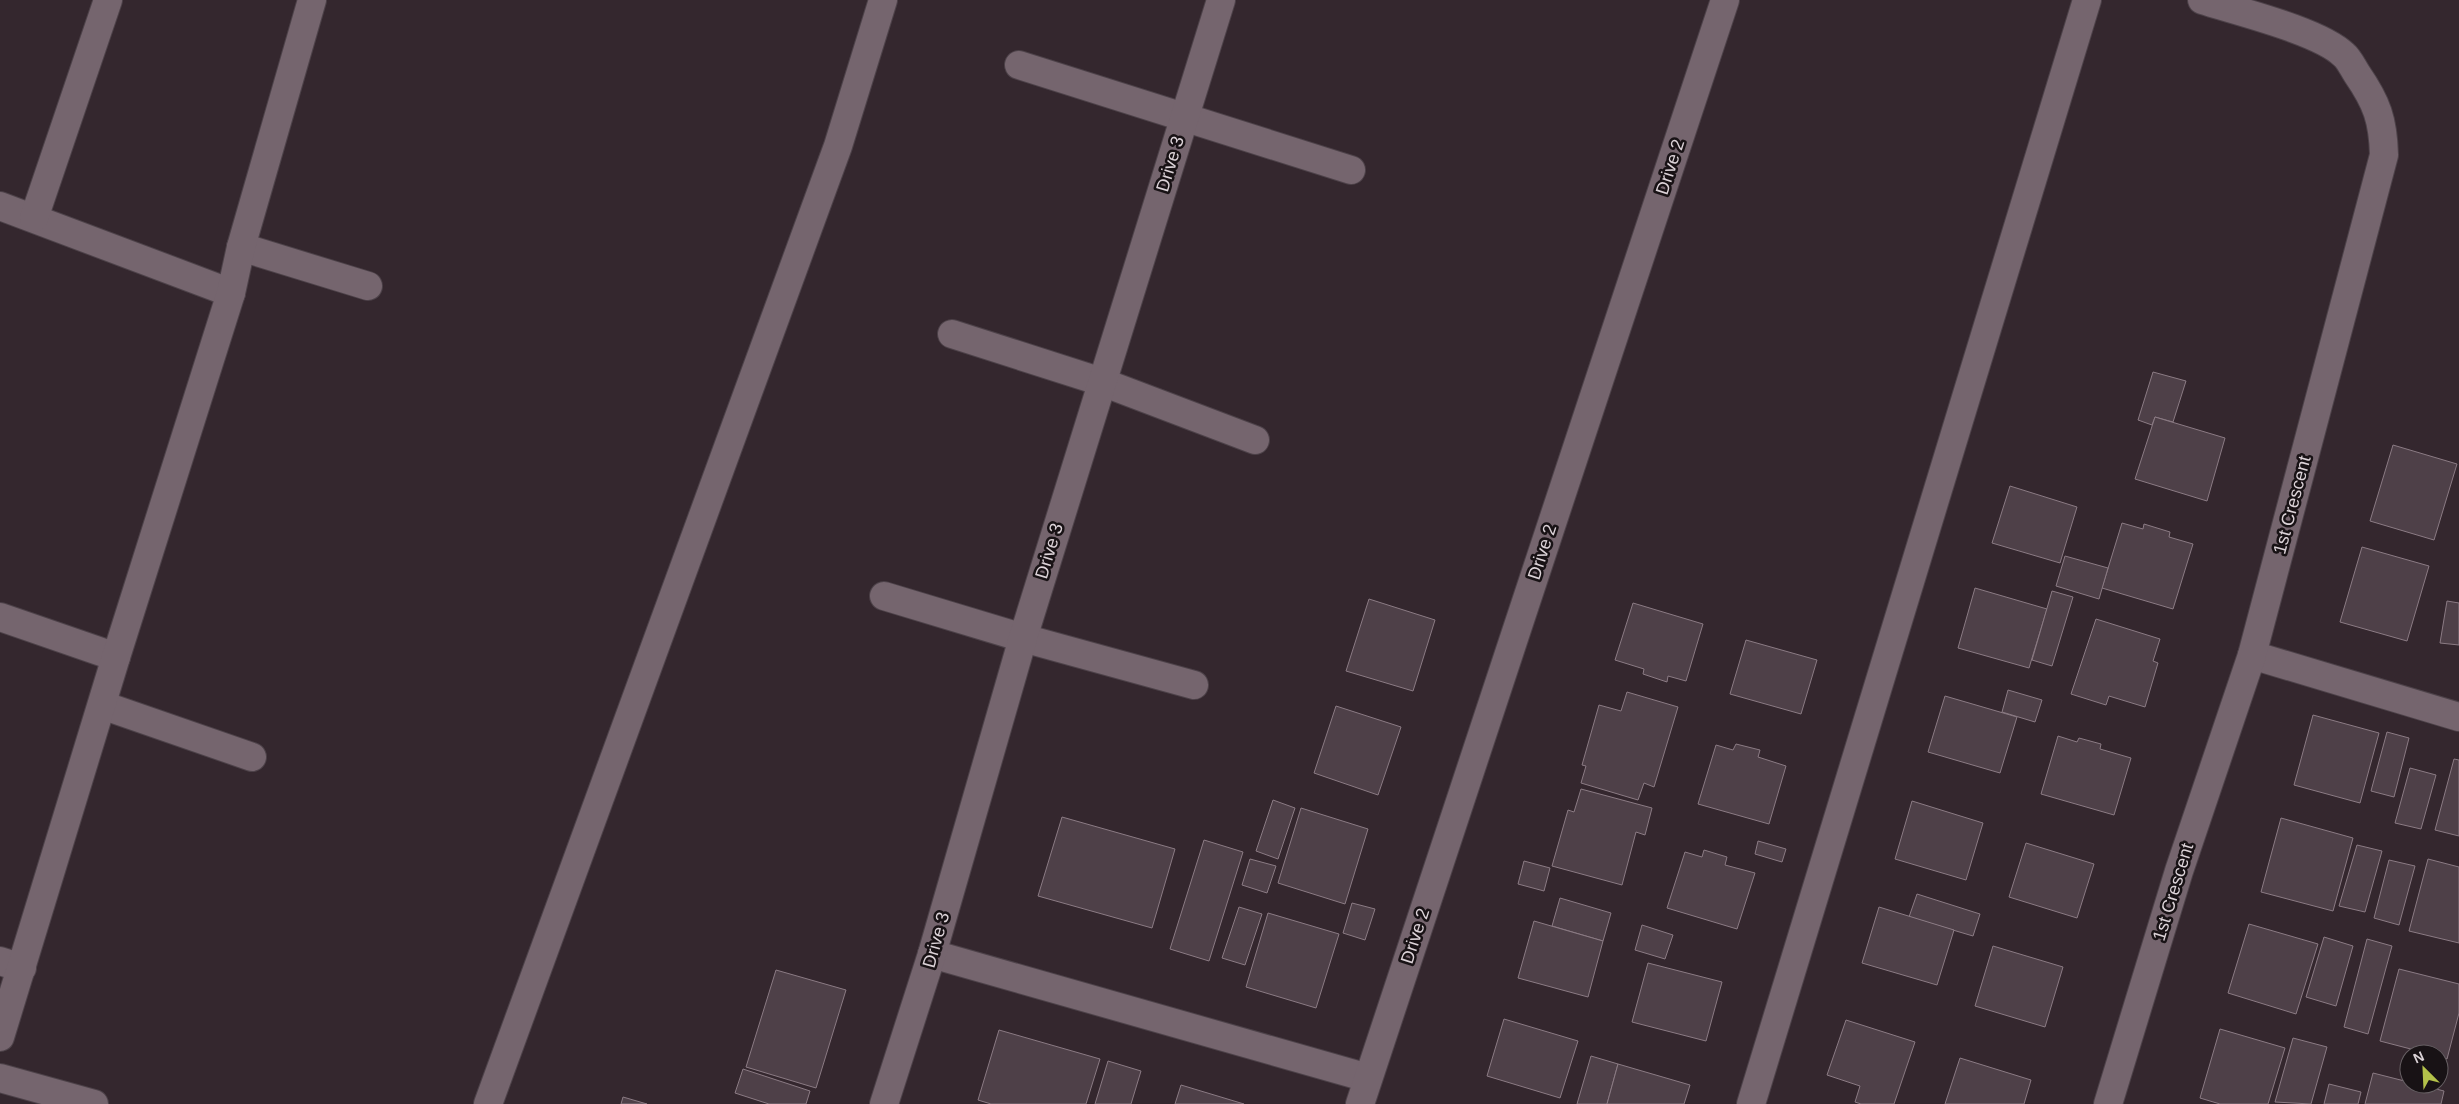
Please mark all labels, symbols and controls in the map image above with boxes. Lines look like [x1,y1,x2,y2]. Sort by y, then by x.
street label: Drive 3 [1152,134,1188,194]
street label: Drive 2 [1652,137,1688,197]
street label: 1st Crescent [2269,454,2315,556]
street label: Drive 3 [1031,521,1067,581]
street label: Drive 2 [1524,522,1560,582]
street label: 1st Crescent [2149,841,2197,943]
street label: Drive 2 [1397,906,1433,966]
street label: Drive 3 [919,910,953,970]
north arrow [2399,1044,2449,1094]
text: N [2411,1048,2427,1066]

